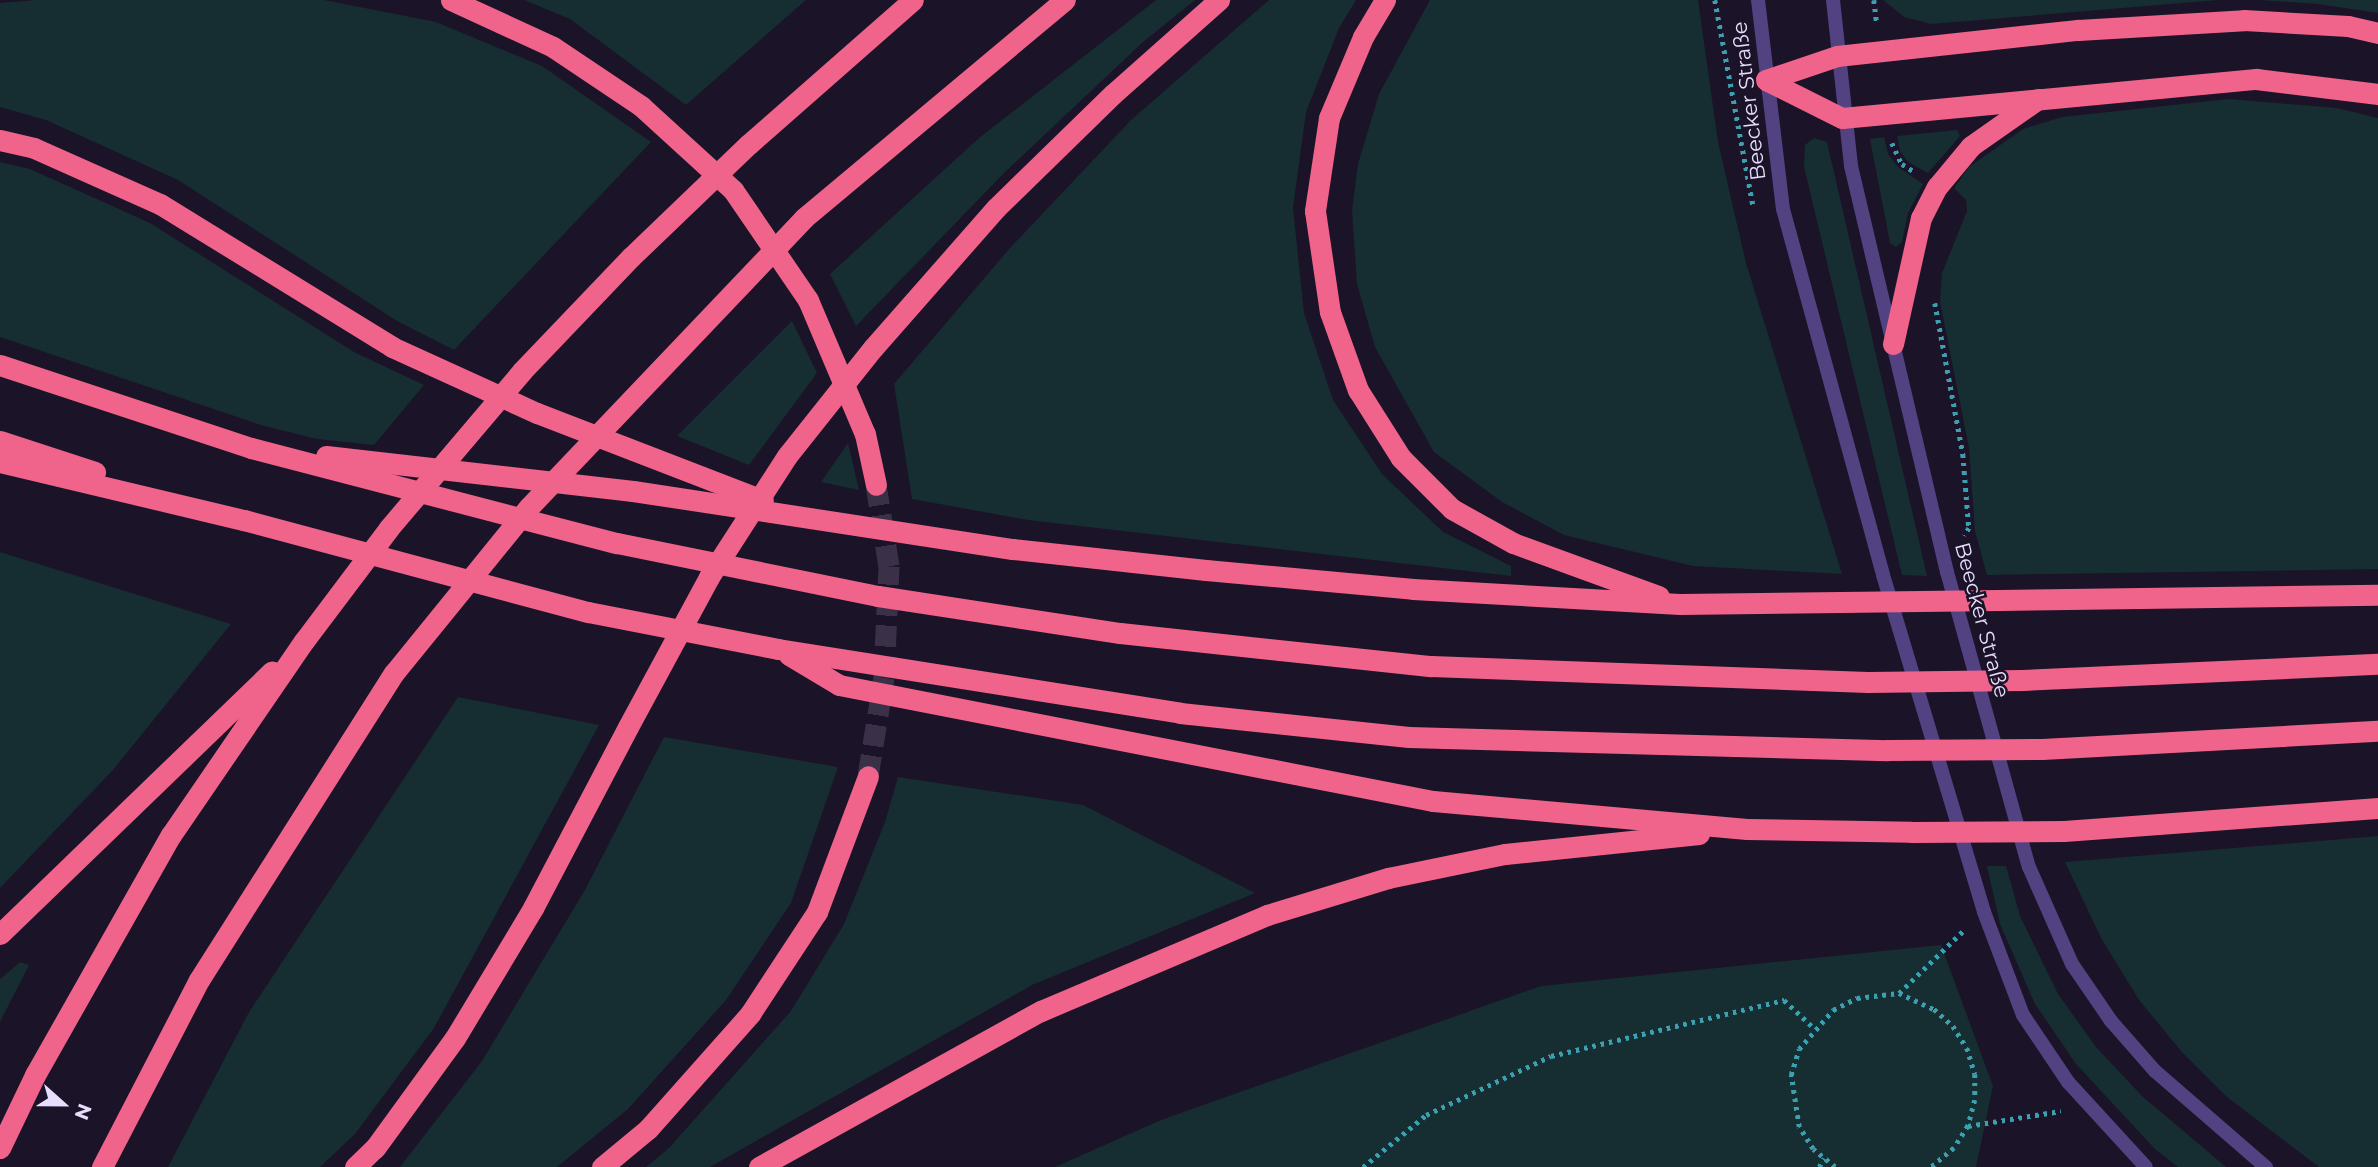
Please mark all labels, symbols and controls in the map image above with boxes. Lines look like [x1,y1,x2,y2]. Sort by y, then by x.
street label: Beecker Straße [1727,20,1771,182]
street label: Beecker Straße [1949,540,2015,700]
north arrow [28,1069,98,1139]
text: N [70,1100,97,1123]

